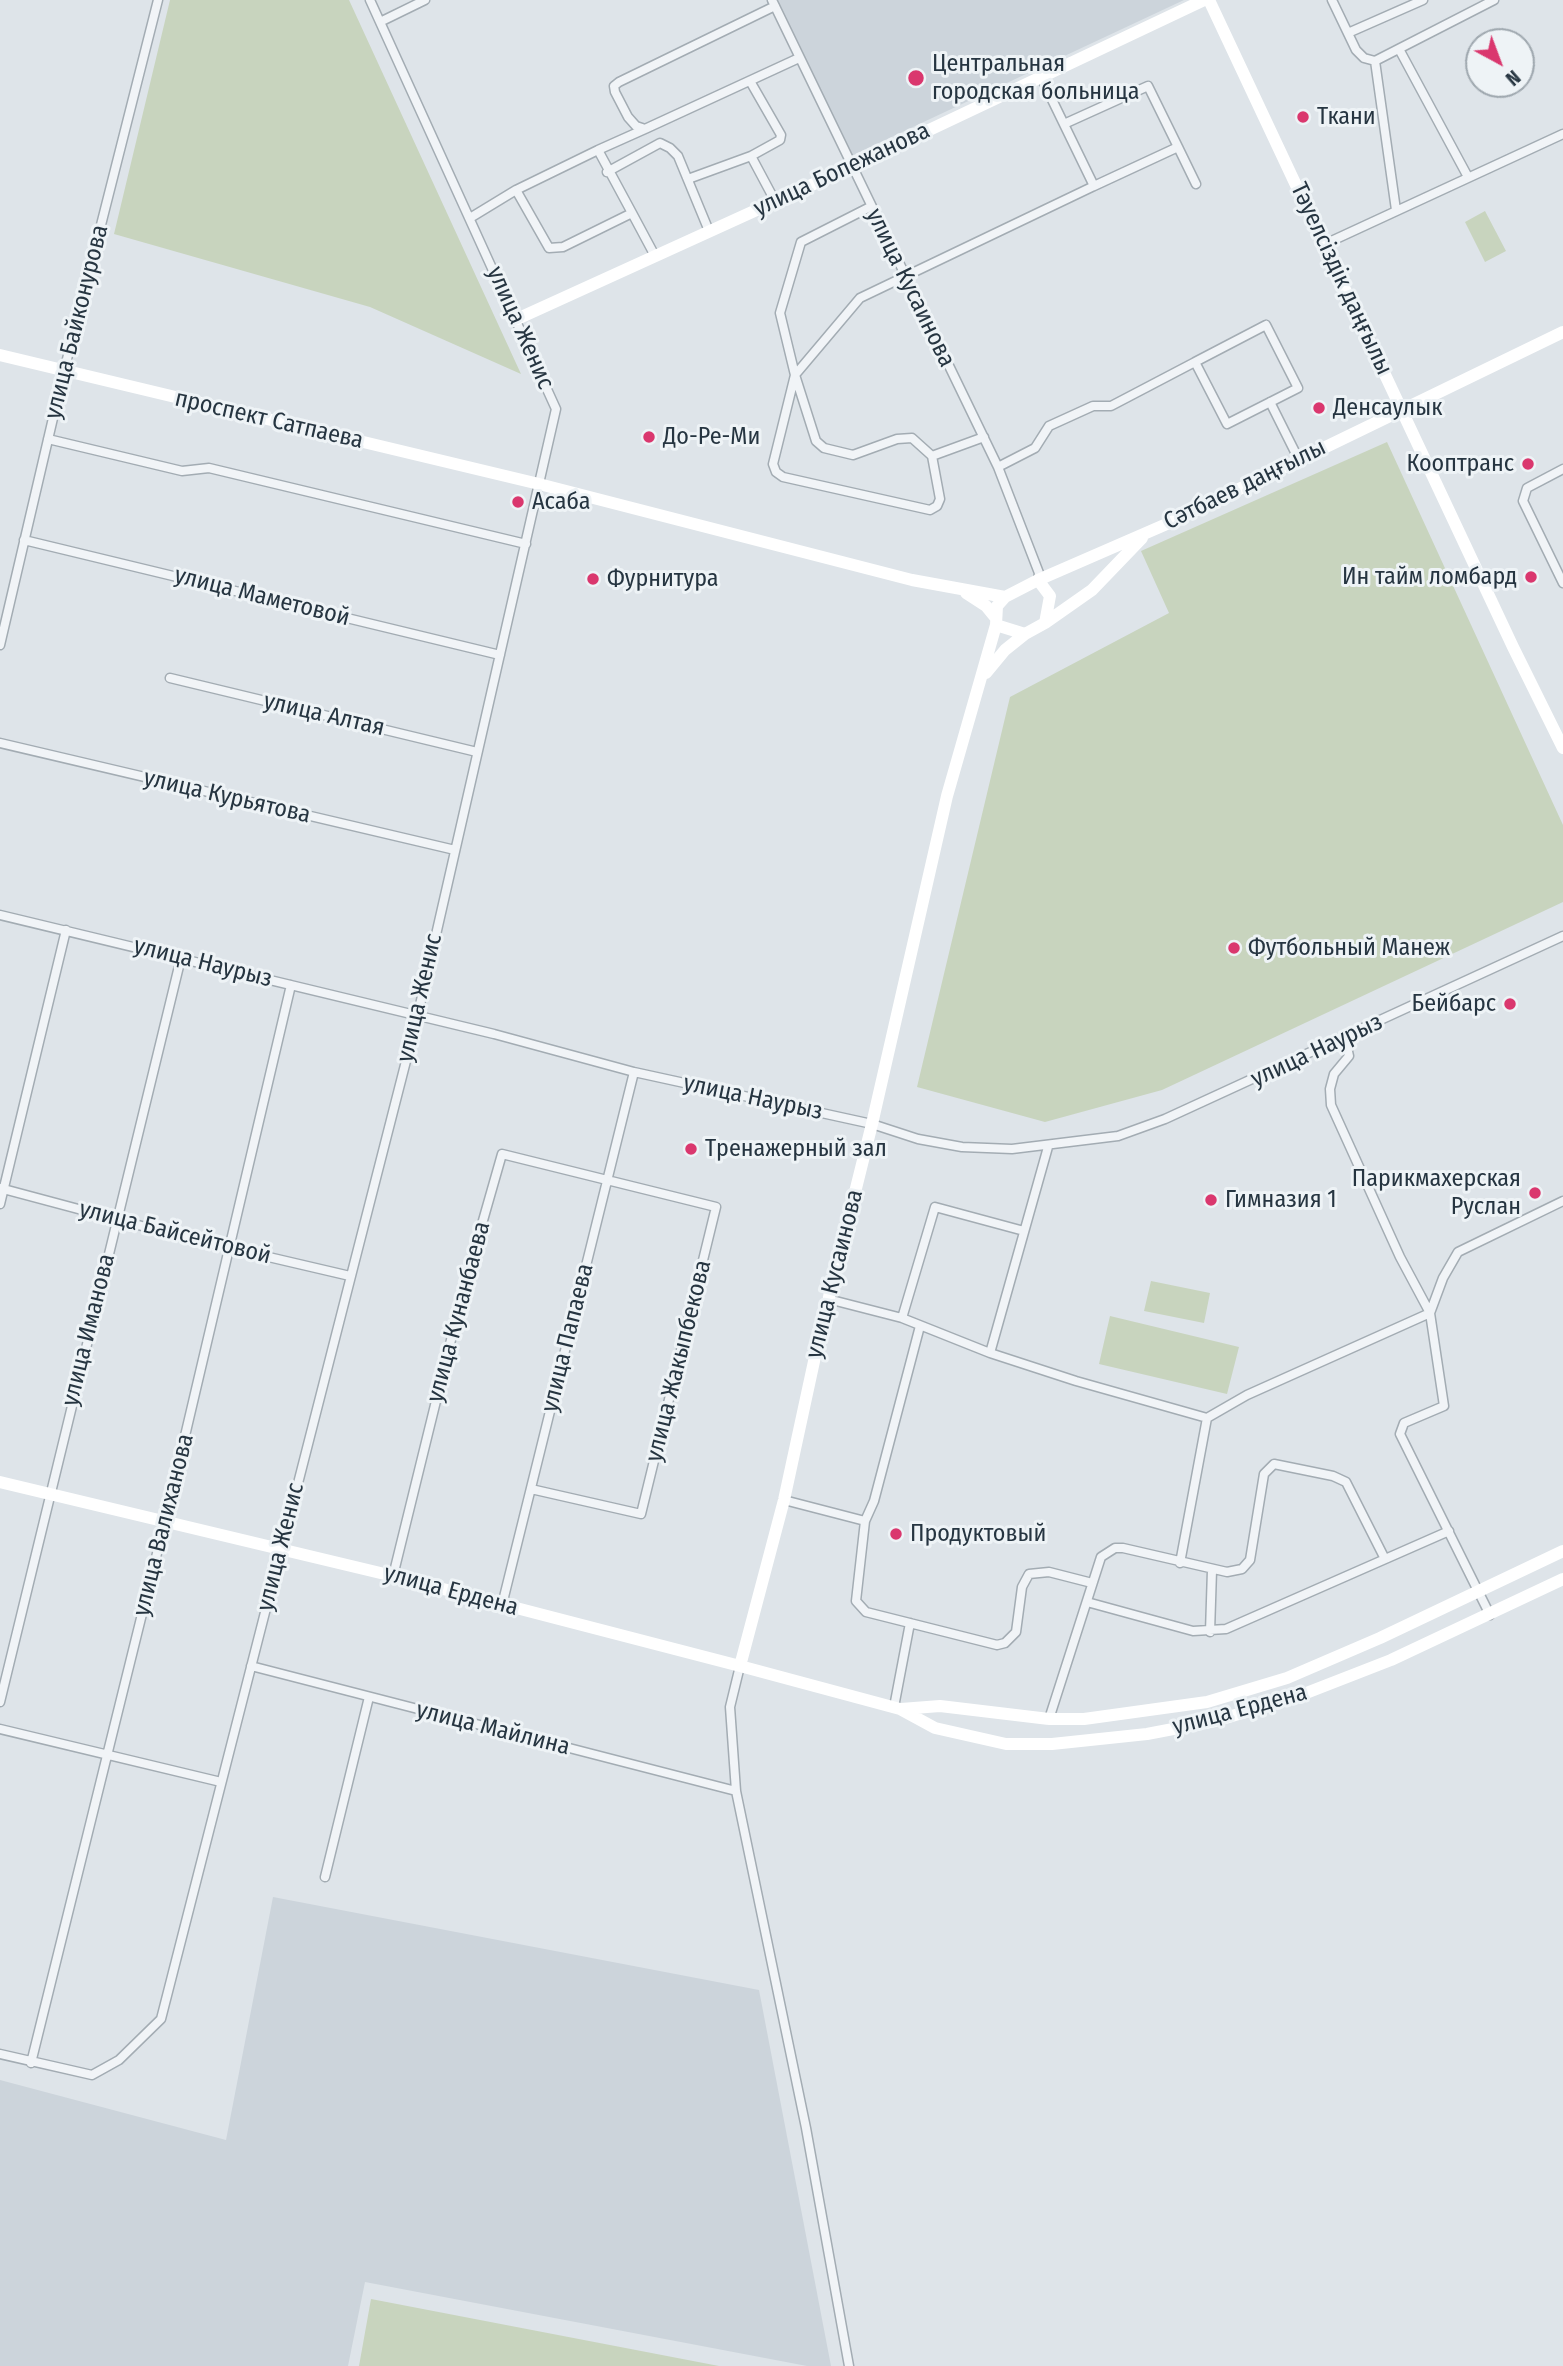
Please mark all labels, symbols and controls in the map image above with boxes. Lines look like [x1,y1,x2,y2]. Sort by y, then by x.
north arrow [1465,28,1535,98]
place label: Центральная городская больница [932,50,1139,106]
text: N [1501,65,1525,90]
marker: Центральная городская больница [906,68,926,88]
place label: Ткани [1317,103,1376,131]
marker: Ткани [1295,109,1311,125]
street label: улица Бопежанова [749,117,935,223]
street label: Тәуелсіздік даңғылы [1284,178,1398,380]
street label: улица Кусаинова [859,204,961,372]
street label: улица Байконурова [39,222,115,422]
street label: улица Женис [480,262,560,394]
street label: проспект Сатпаева [172,384,366,456]
place label: Денсаулык [1333,394,1442,422]
marker: Денсаулык [1311,400,1327,416]
place label: До-Ре-Ми [663,423,760,451]
marker: До-Ре-Ми [641,429,657,445]
street label: Сәтбаев даңғылы [1159,433,1331,537]
place label: Кооптранс [1406,450,1514,478]
marker: Кооптранс [1520,456,1536,472]
place label: Асаба [532,488,590,516]
marker: Асаба [510,494,526,510]
street label: улица Маметовой [171,561,353,633]
place label: Ин тайм ломбард [1342,563,1517,591]
place label: Фурнитура [607,565,719,593]
marker: Ин тайм ломбард [1523,569,1539,585]
marker: Фурнитура [585,571,601,587]
street label: улица Алтая [261,687,387,743]
street label: улица Курьятова [141,764,313,830]
street label: улица Женис [391,931,449,1065]
street label: улица Наурыз [131,932,275,994]
place label: Футбольный Манеж [1248,934,1450,962]
marker: Футбольный Манеж [1226,940,1242,956]
place label: Бейбарс [1412,990,1496,1018]
marker: Бейбарс [1502,996,1518,1012]
street label: улица Наурыз [1247,1008,1387,1094]
street label: улица Наурыз [681,1069,825,1127]
place label: Тренажерный зал [705,1135,887,1163]
marker: Тренажерный зал [683,1141,699,1157]
place label: Парикмахерская Руслан [1352,1165,1521,1221]
marker: Парикмахерская Руслан [1527,1185,1543,1201]
place label: Гимназия 1 [1225,1186,1337,1214]
street label: улица Кусаинова [800,1187,870,1361]
marker: Гимназия 1 [1203,1192,1219,1208]
street label: улица Байсейтовой [76,1195,274,1271]
street label: улица Кунанбаева [421,1219,497,1405]
street label: улица Иманова [56,1251,122,1409]
street label: улица Жакыпбекова [640,1257,718,1465]
street label: улица Папаева [536,1261,600,1415]
street label: улица Валиханова [127,1431,201,1619]
street label: улица Женис [251,1480,311,1614]
place label: Продуктовый [910,1520,1046,1548]
marker: Продуктовый [888,1526,904,1542]
street label: улица Ердена [381,1559,521,1623]
street label: улица Ердена [1170,1678,1310,1742]
street label: улица Майлина [413,1696,573,1762]

